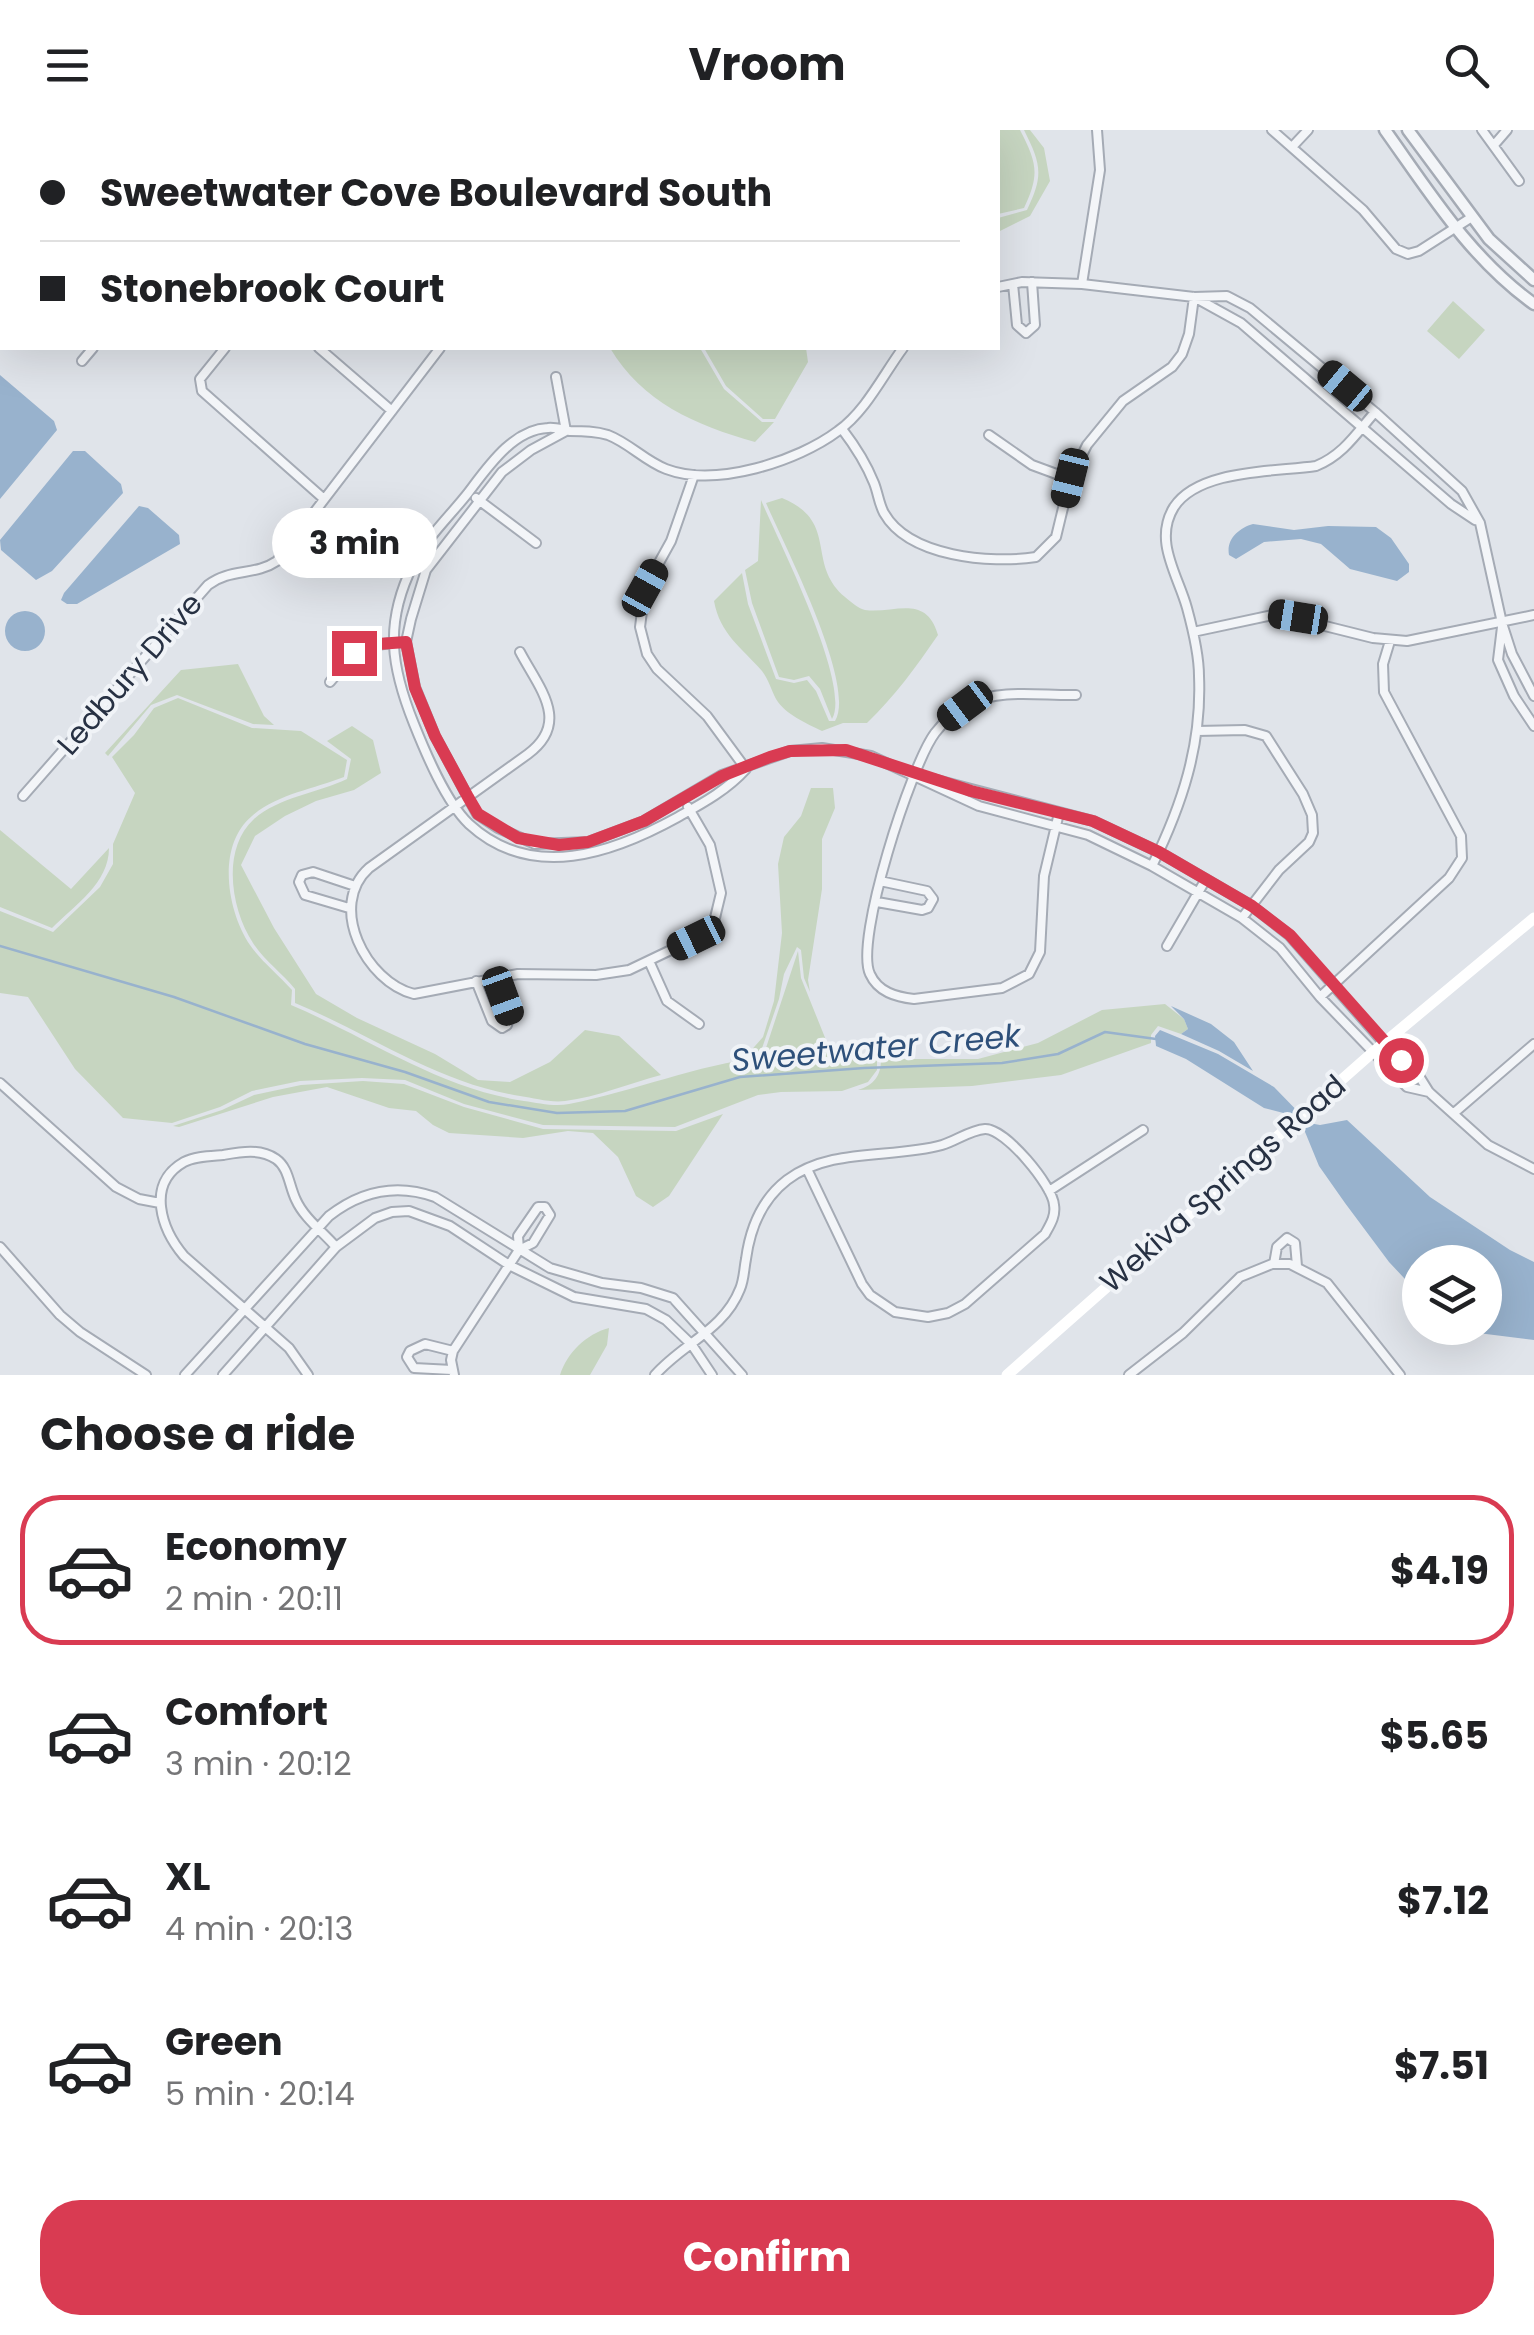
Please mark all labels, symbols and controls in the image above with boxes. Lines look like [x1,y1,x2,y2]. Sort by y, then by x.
text: Vroom [688,33,846,96]
icon: menu [40,38,95,93]
icon: search [1439,38,1494,93]
text: Sweetwater Cove Boulevard South [100,166,772,219]
text: Stonebrook Court [100,262,445,315]
car [1312,355,1378,417]
car [1048,445,1092,511]
callout: 3 min [272,508,436,578]
text: 3 min [309,520,400,565]
car [617,554,673,622]
street label: Ledbury Drive [47,583,212,764]
car [1266,597,1330,637]
route end [332,631,377,676]
car [932,676,998,736]
car [662,911,730,965]
car [479,963,527,1029]
water label: Sweetwater Creek [730,1012,1024,1083]
route start [1379,1038,1424,1083]
street label: Wekiva Springs Road [1090,1065,1355,1303]
map controls [1402,1245,1502,1345]
button: layers [1402,1245,1502,1345]
text: Choose a ride [40,1403,355,1466]
text: Economy [165,1520,347,1573]
icon: car [45,1525,135,1615]
text: $4.19 [1390,1544,1489,1597]
text: 2 min · 20:11 [165,1576,343,1621]
text: Comfort [165,1685,328,1738]
icon: car [45,1690,135,1780]
text: $5.65 [1380,1709,1489,1762]
text: 3 min · 20:12 [165,1741,352,1786]
text: XL [165,1850,210,1903]
icon: car [45,1855,135,1945]
text: $7.12 [1397,1874,1489,1927]
text: 4 min · 20:13 [165,1906,353,1951]
text: Green [165,2015,283,2068]
icon: car [45,2020,135,2110]
text: $7.51 [1394,2039,1489,2092]
text: 5 min · 20:14 [165,2071,355,2116]
button: Confirm [40,2200,1494,2315]

